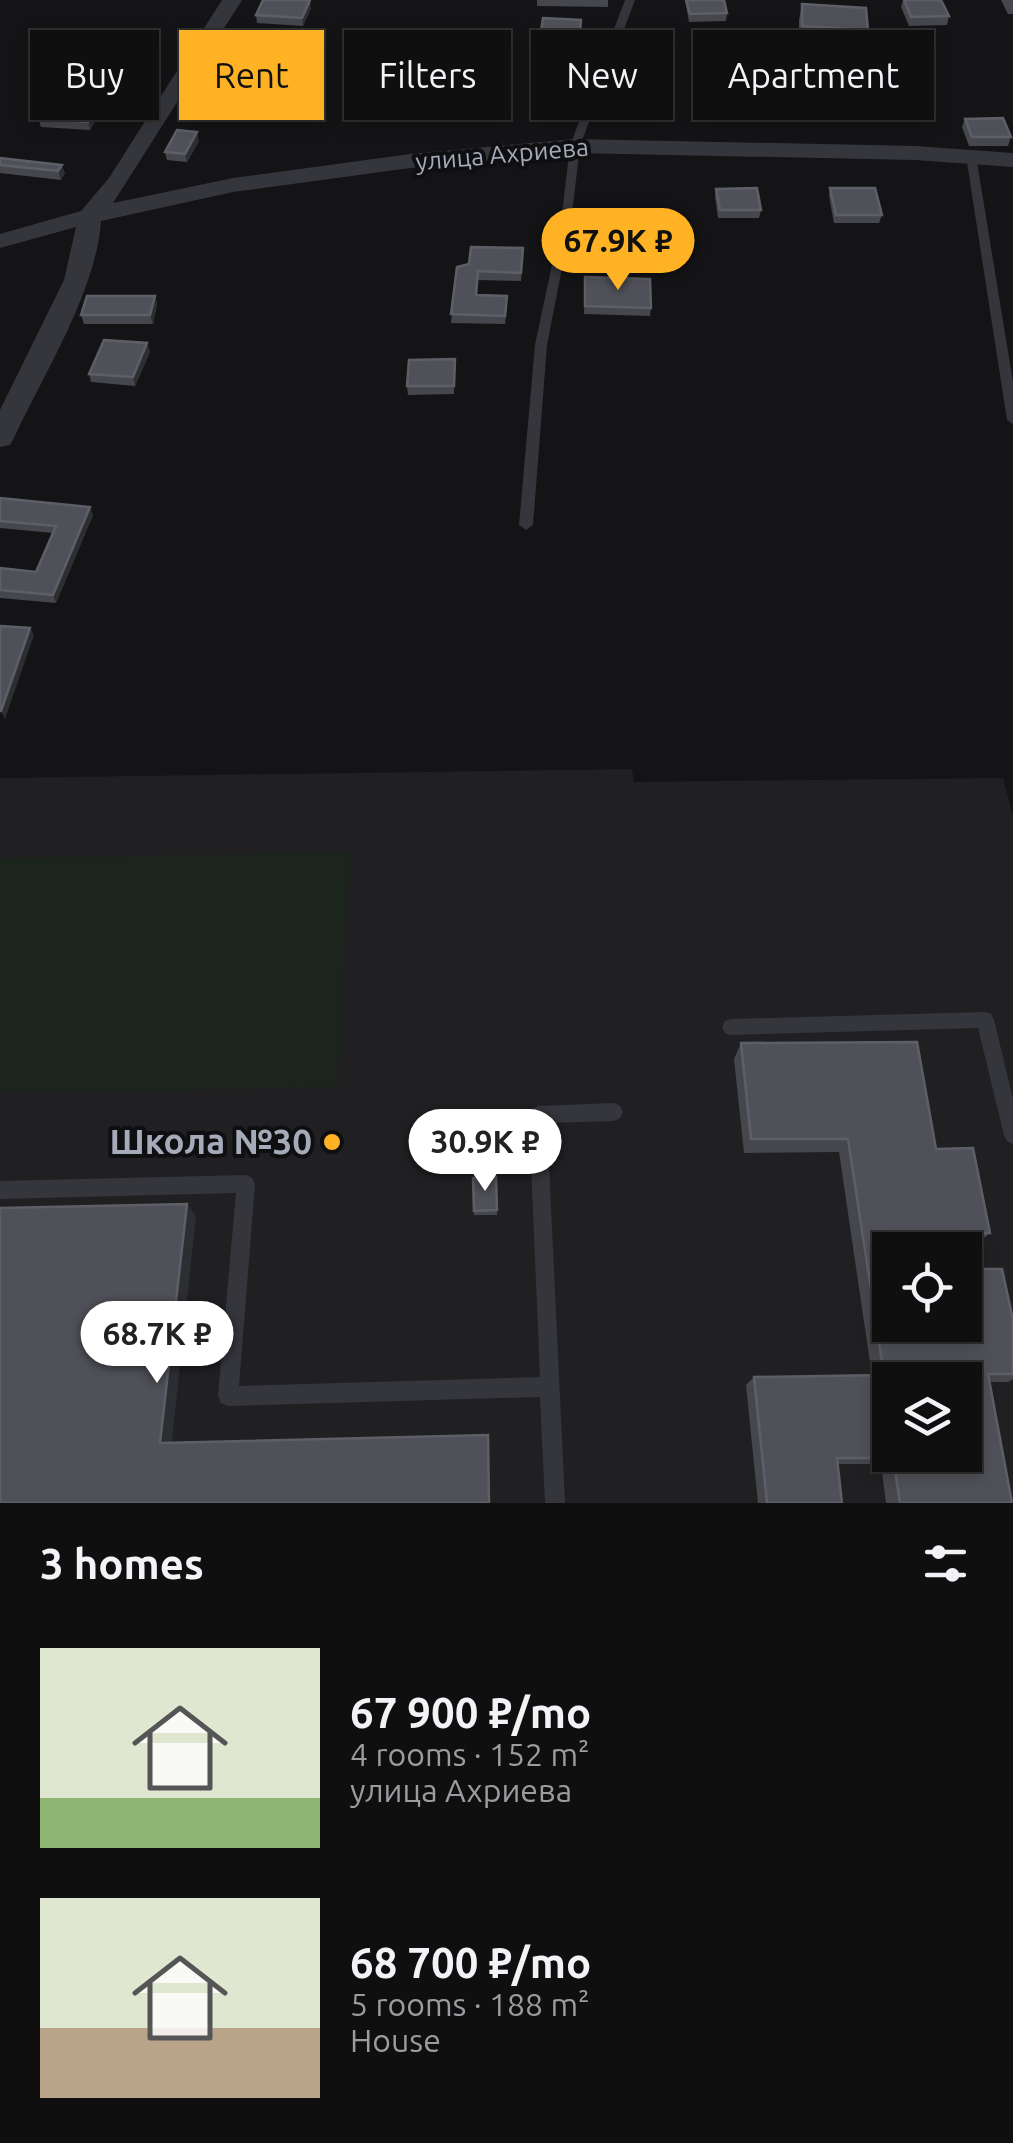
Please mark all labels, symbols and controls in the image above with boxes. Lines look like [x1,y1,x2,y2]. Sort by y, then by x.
chip: Buy [30,30,159,120]
chip: Rent [179,30,324,120]
chip: Filters [344,30,511,120]
chip: New [531,30,673,120]
chip: Apartment [693,30,934,120]
street label: улица Ахриева [414,132,590,176]
pin: 67.9K ₽ [526,208,710,293]
text: 67.9K ₽ [564,222,672,258]
pin: 30.9K ₽ [393,1109,577,1194]
place label: Школа №30 [109,1121,312,1161]
text: 30.9K ₽ [431,1123,539,1159]
marker: Школа №30 [321,1131,343,1153]
map controls [872,1232,982,1472]
button: locate [872,1232,982,1342]
pin: 68.7K ₽ [65,1301,249,1386]
text: 68.7K ₽ [103,1315,211,1351]
button: layers [872,1362,982,1472]
icon: filters [918,1536,973,1591]
text: 3 homes [40,1540,204,1587]
icon: home [120,1688,240,1808]
text: 67 900 ₽/mo [350,1689,591,1736]
text: 4 rooms · 152 m² [350,1736,590,1772]
text: улица Ахриева [350,1772,572,1808]
icon: home [120,1938,240,2058]
text: 68 700 ₽/mo [350,1939,591,1986]
text: 5 rooms · 188 m² [350,1986,590,2022]
text: House [350,2022,441,2058]

